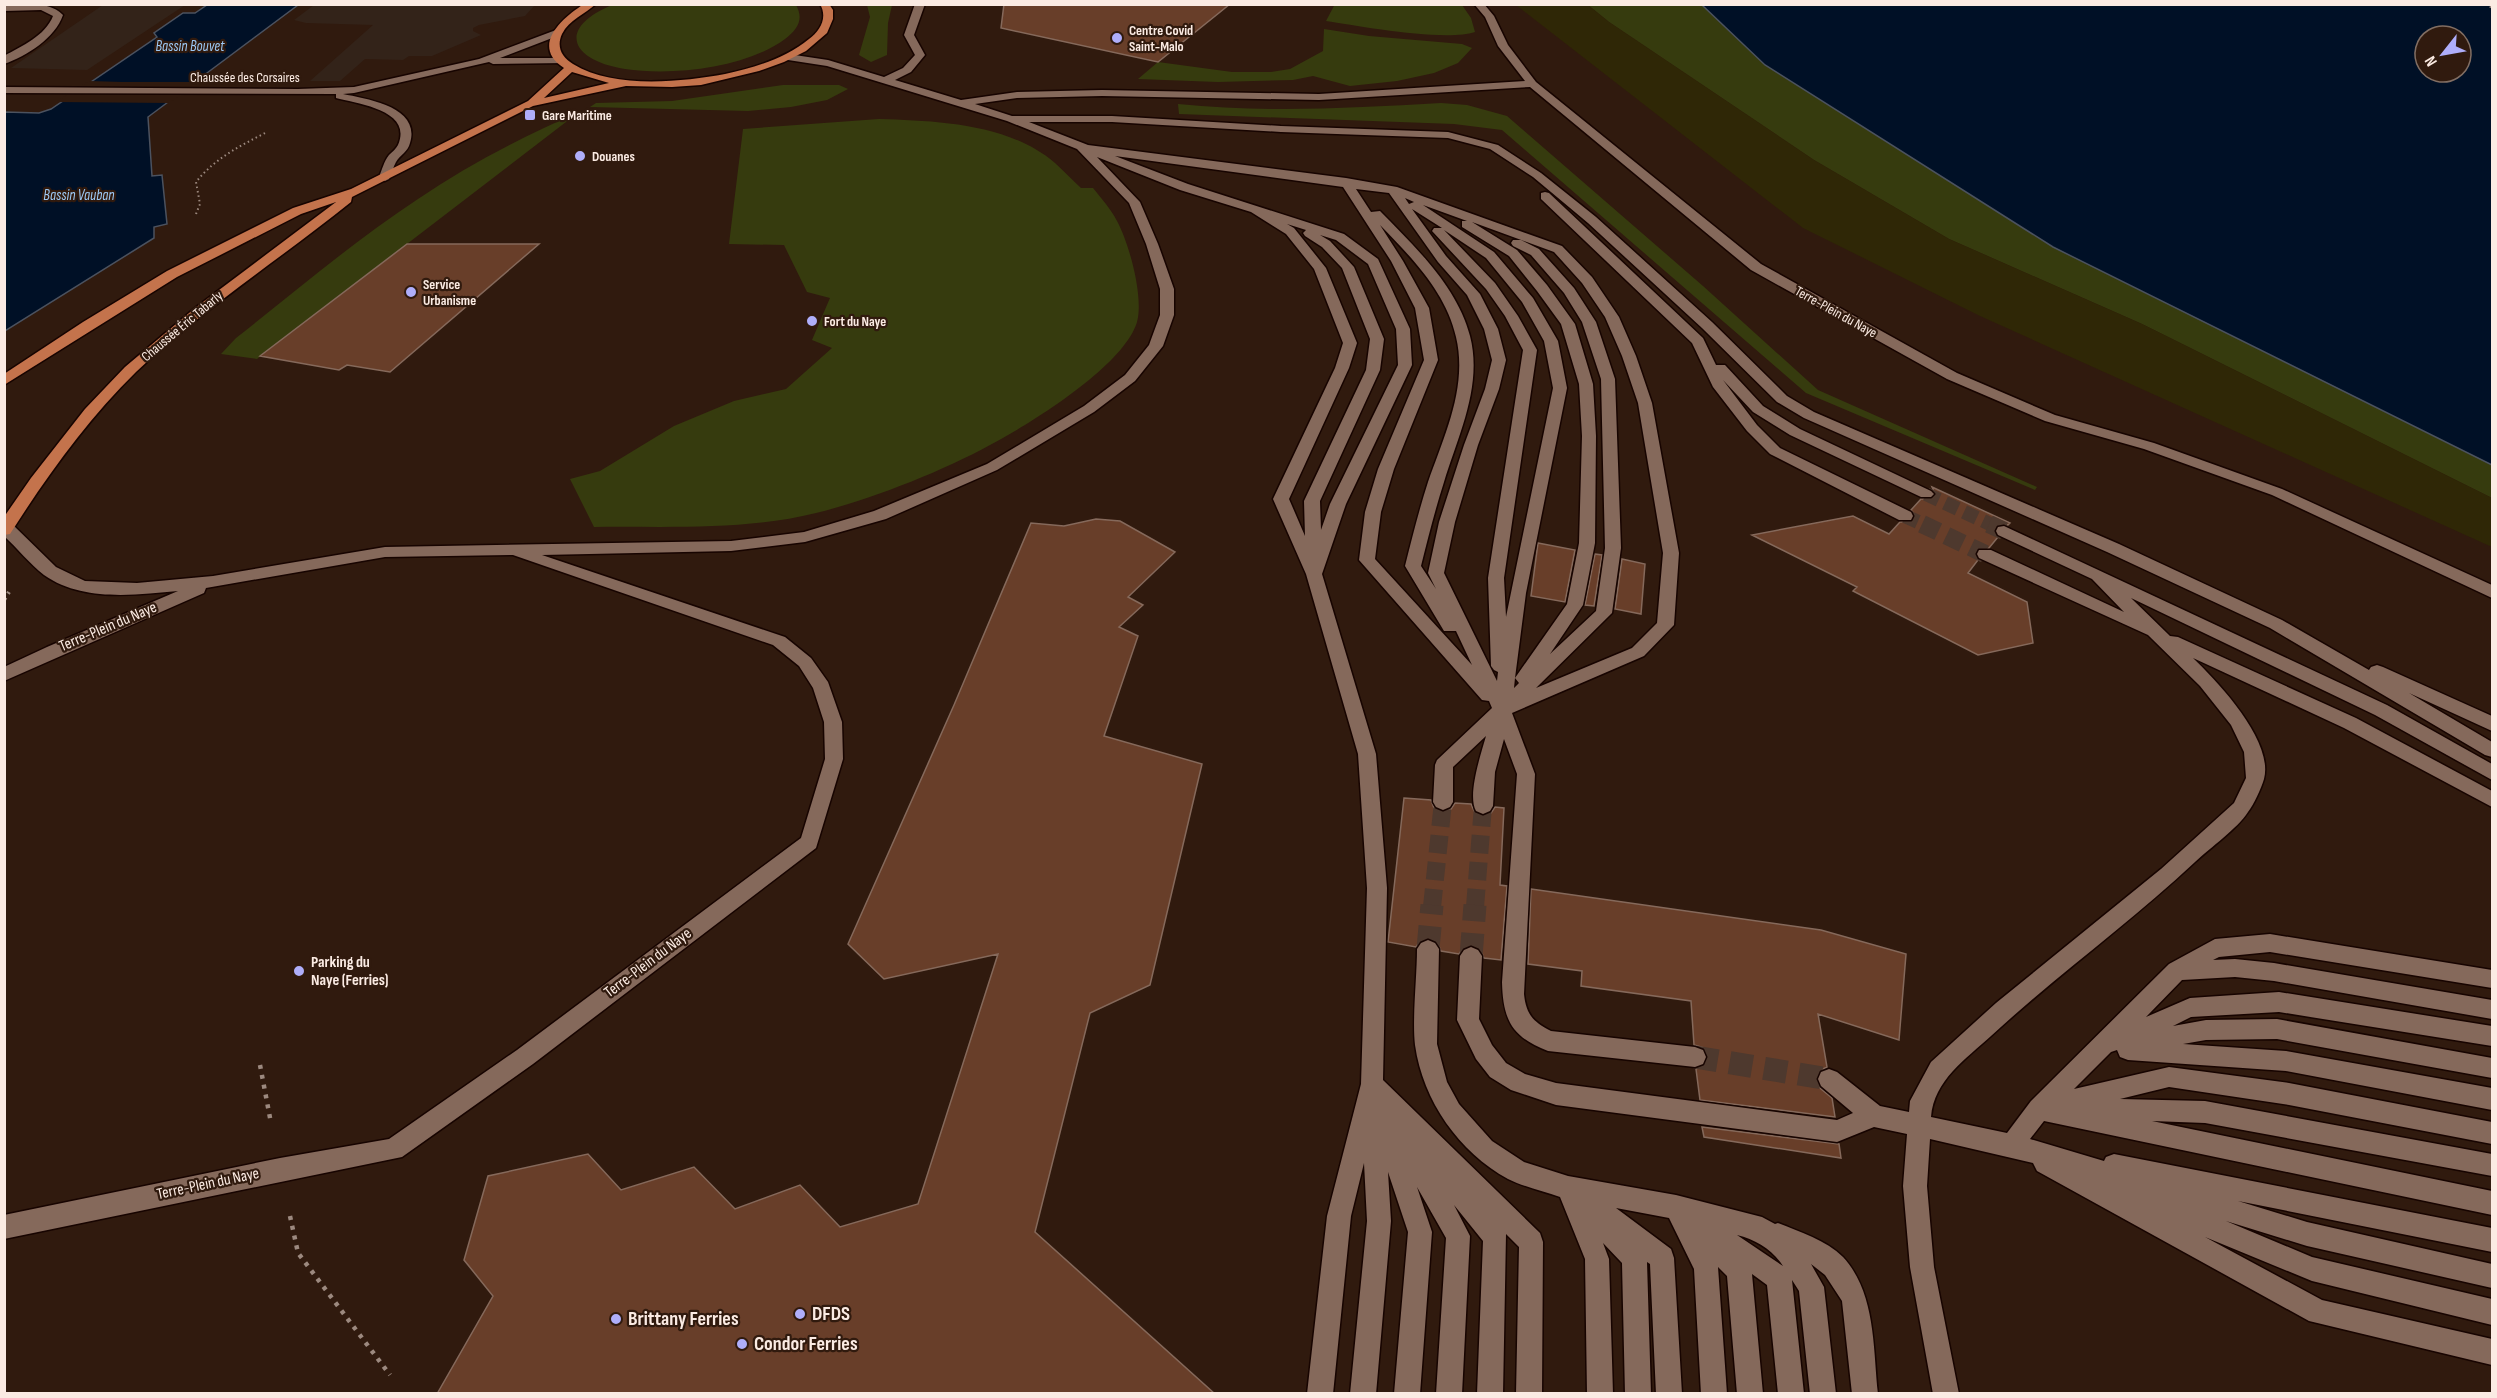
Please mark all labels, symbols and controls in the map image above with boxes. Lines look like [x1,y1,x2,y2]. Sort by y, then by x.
place label: Centre Covid Saint-Malo [1129,22,1193,55]
north arrow [2413,24,2473,84]
marker: Centre Covid Saint-Malo [1110,31,1124,45]
water label: Bassin Bouvet [155,37,225,56]
text: N [2421,52,2442,70]
street label: Chaussée des Corsaires [190,69,300,86]
place label: Gare Maritime [542,107,612,124]
marker: Gare Maritime [523,108,537,122]
place label: Douanes [592,148,635,165]
marker: Douanes [573,149,587,163]
water label: Bassin Vauban [43,186,115,205]
place label: Service Urbanisme [423,276,476,309]
street label: Terre-Plein du Naye [1792,282,1880,342]
marker: Service Urbanisme [404,285,418,299]
street label: Chaussée Éric Tabarly [138,287,227,365]
place label: Fort du Naye [824,313,886,330]
marker: Fort du Naye [805,314,819,328]
street label: Terre-Plein du Naye [56,598,160,656]
street label: Terre-Plein du Naye [601,924,695,1002]
place label: Parking du Naye (Ferries) [311,953,389,990]
marker: Parking du Naye (Ferries) [292,964,306,978]
street label: Terre-Plein du Naye [155,1164,261,1204]
place label: DFDS [812,1302,850,1326]
place label: Brittany Ferries [628,1307,739,1331]
marker: DFDS [793,1307,807,1321]
marker: Brittany Ferries [609,1312,623,1326]
place label: Condor Ferries [754,1332,858,1356]
marker: Condor Ferries [735,1337,749,1351]

